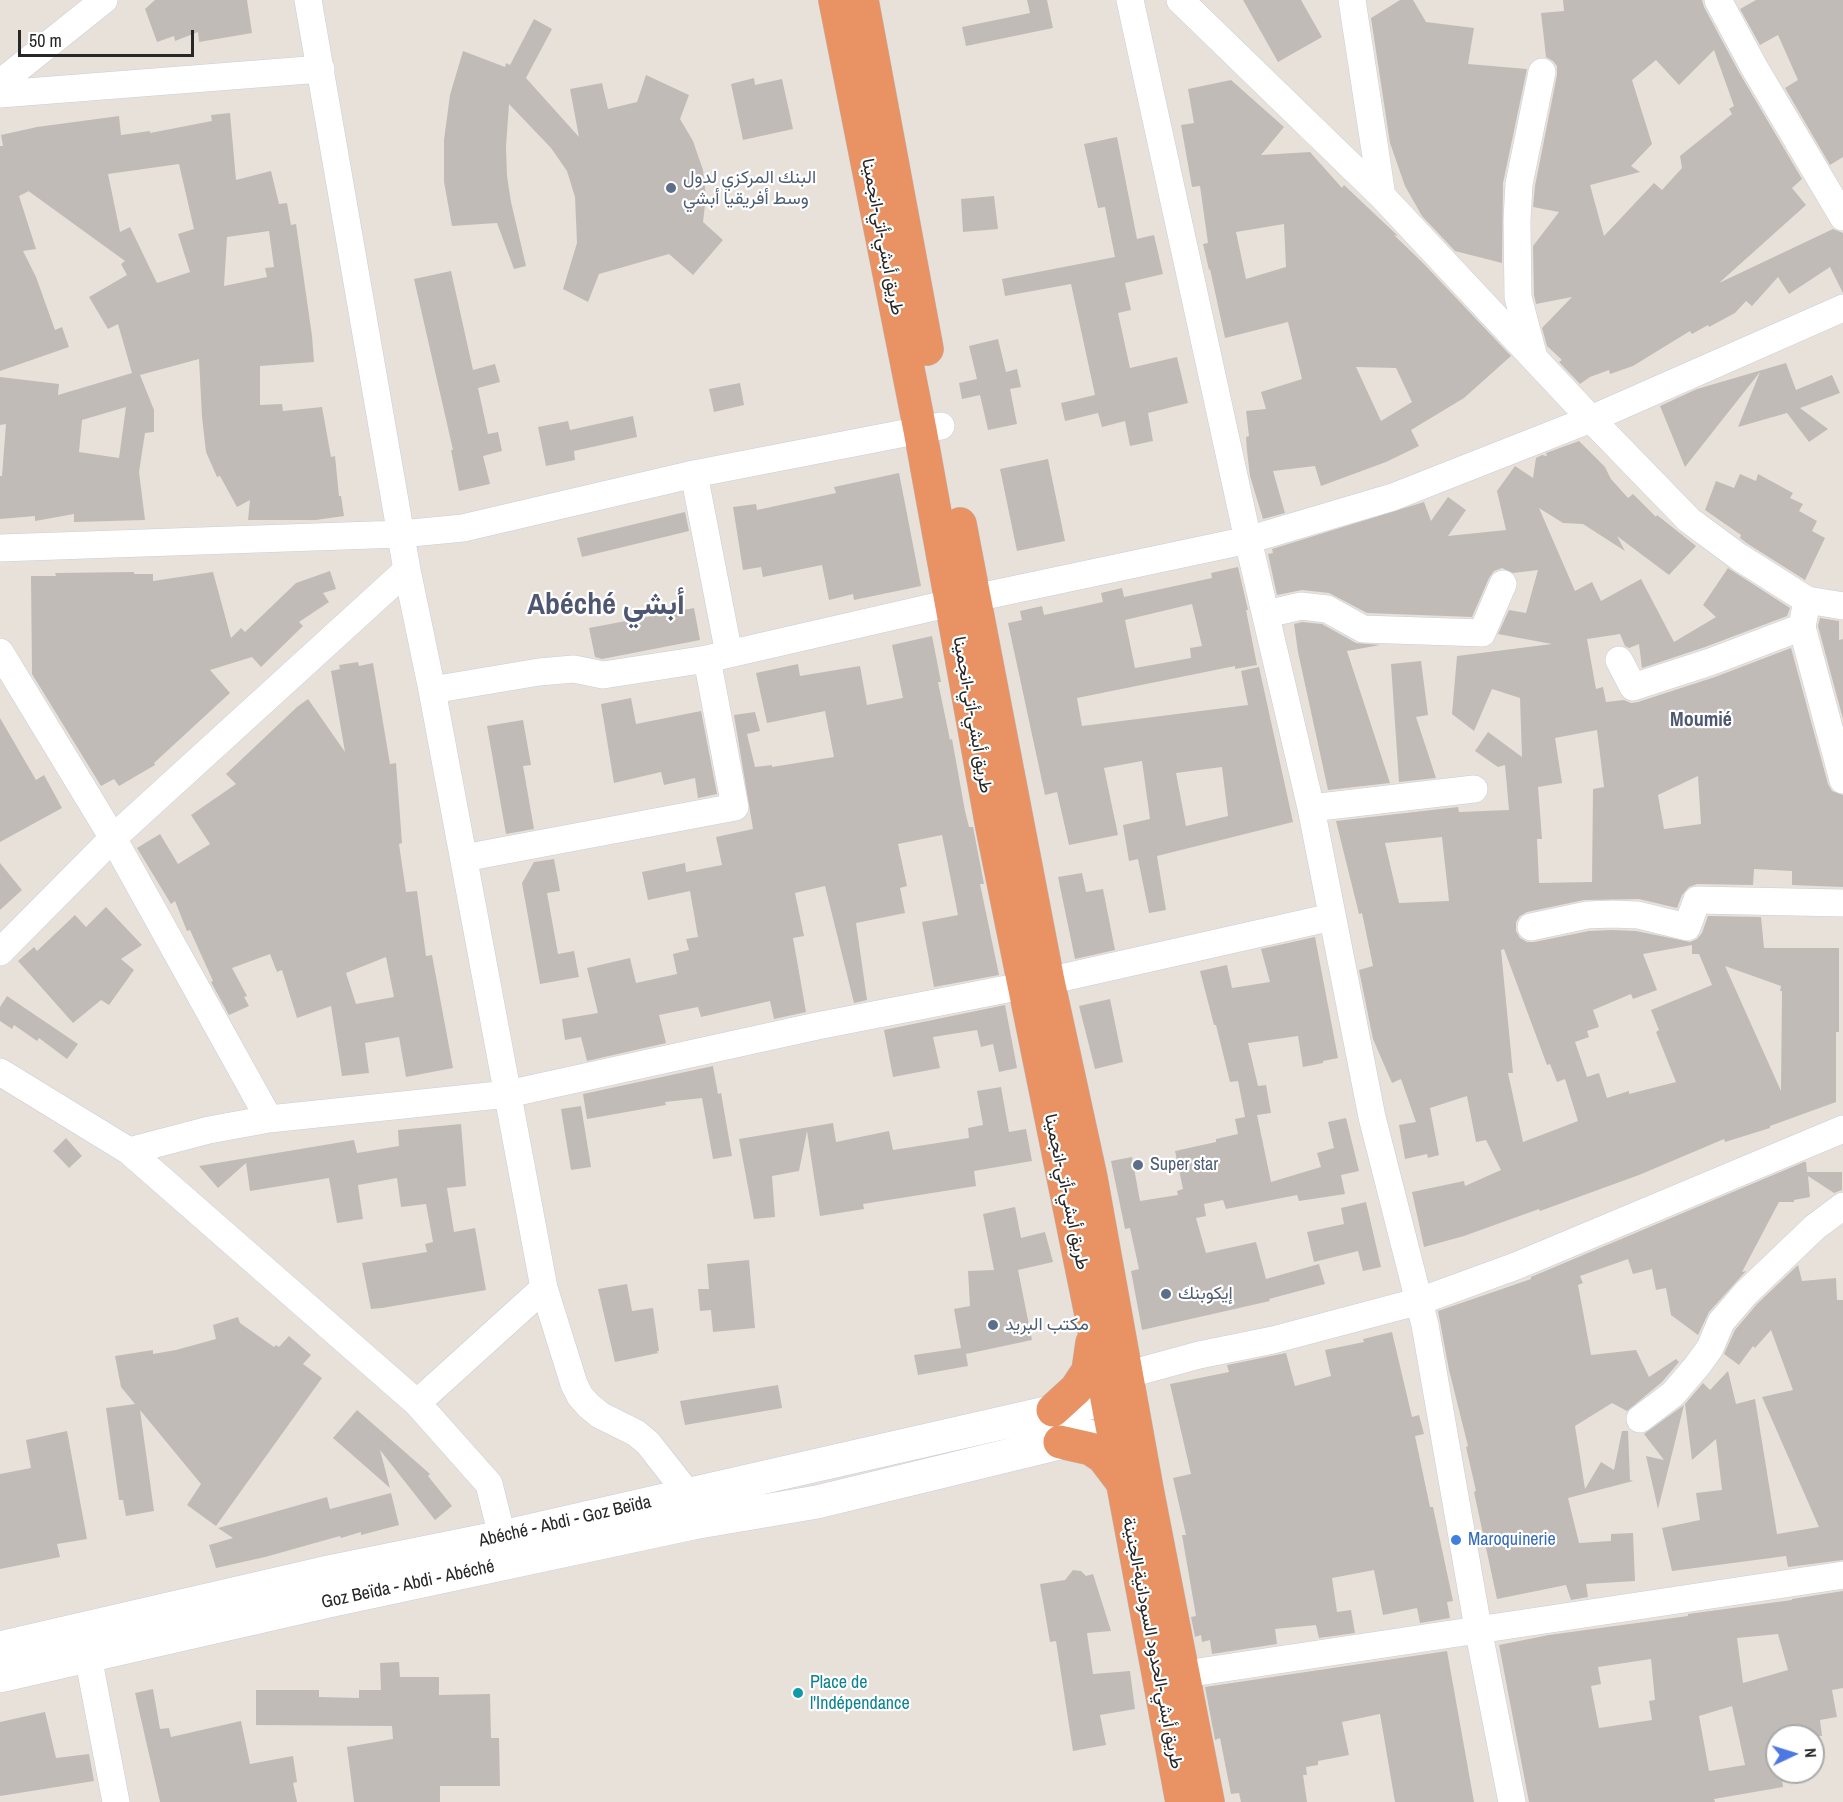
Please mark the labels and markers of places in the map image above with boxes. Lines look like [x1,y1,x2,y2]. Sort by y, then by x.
place label: البنك المركزي لدول وسط أفريقيا أبشي [683,167,816,210]
marker: البنك المركزي لدول وسط أفريقيا أبشي [664,181,678,195]
place label: Super star [1150,1154,1218,1176]
marker: Super star [1131,1158,1145,1172]
place label: إيكوبنك [1178,1283,1233,1305]
marker: إيكوبنك [1159,1287,1173,1301]
place label: مكتب البريد [1005,1314,1089,1336]
marker: مكتب البريد [986,1318,1000,1332]
place label: Maroquinerie [1468,1529,1556,1551]
marker: Maroquinerie [1449,1533,1463,1547]
place label: Place de l'Indépendance [810,1672,910,1714]
marker: Place de l'Indépendance [791,1686,805,1700]

